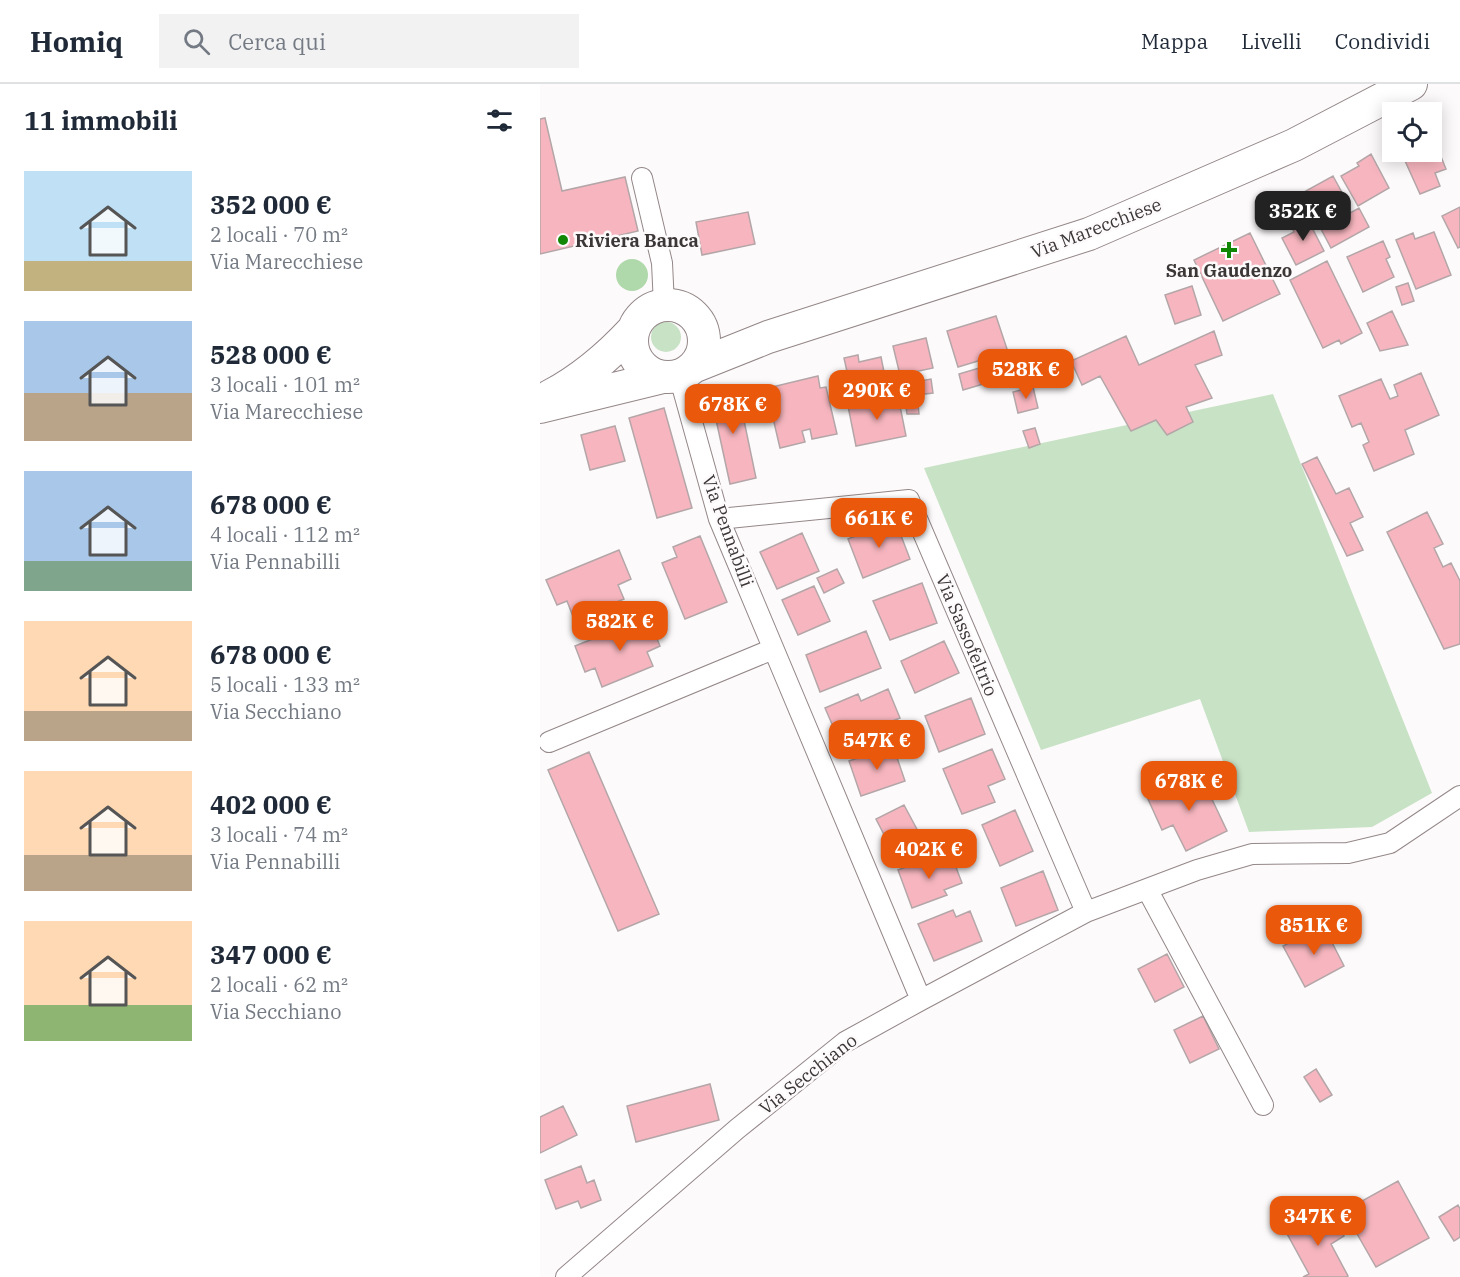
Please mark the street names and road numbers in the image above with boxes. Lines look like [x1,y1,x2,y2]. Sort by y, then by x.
street label: Via Marecchiese [1028,193,1164,263]
street label: Via Pennabilli [697,472,759,590]
street label: Via Sassofeltrio [931,570,1003,700]
street label: Via Secchiano [754,1029,862,1119]

